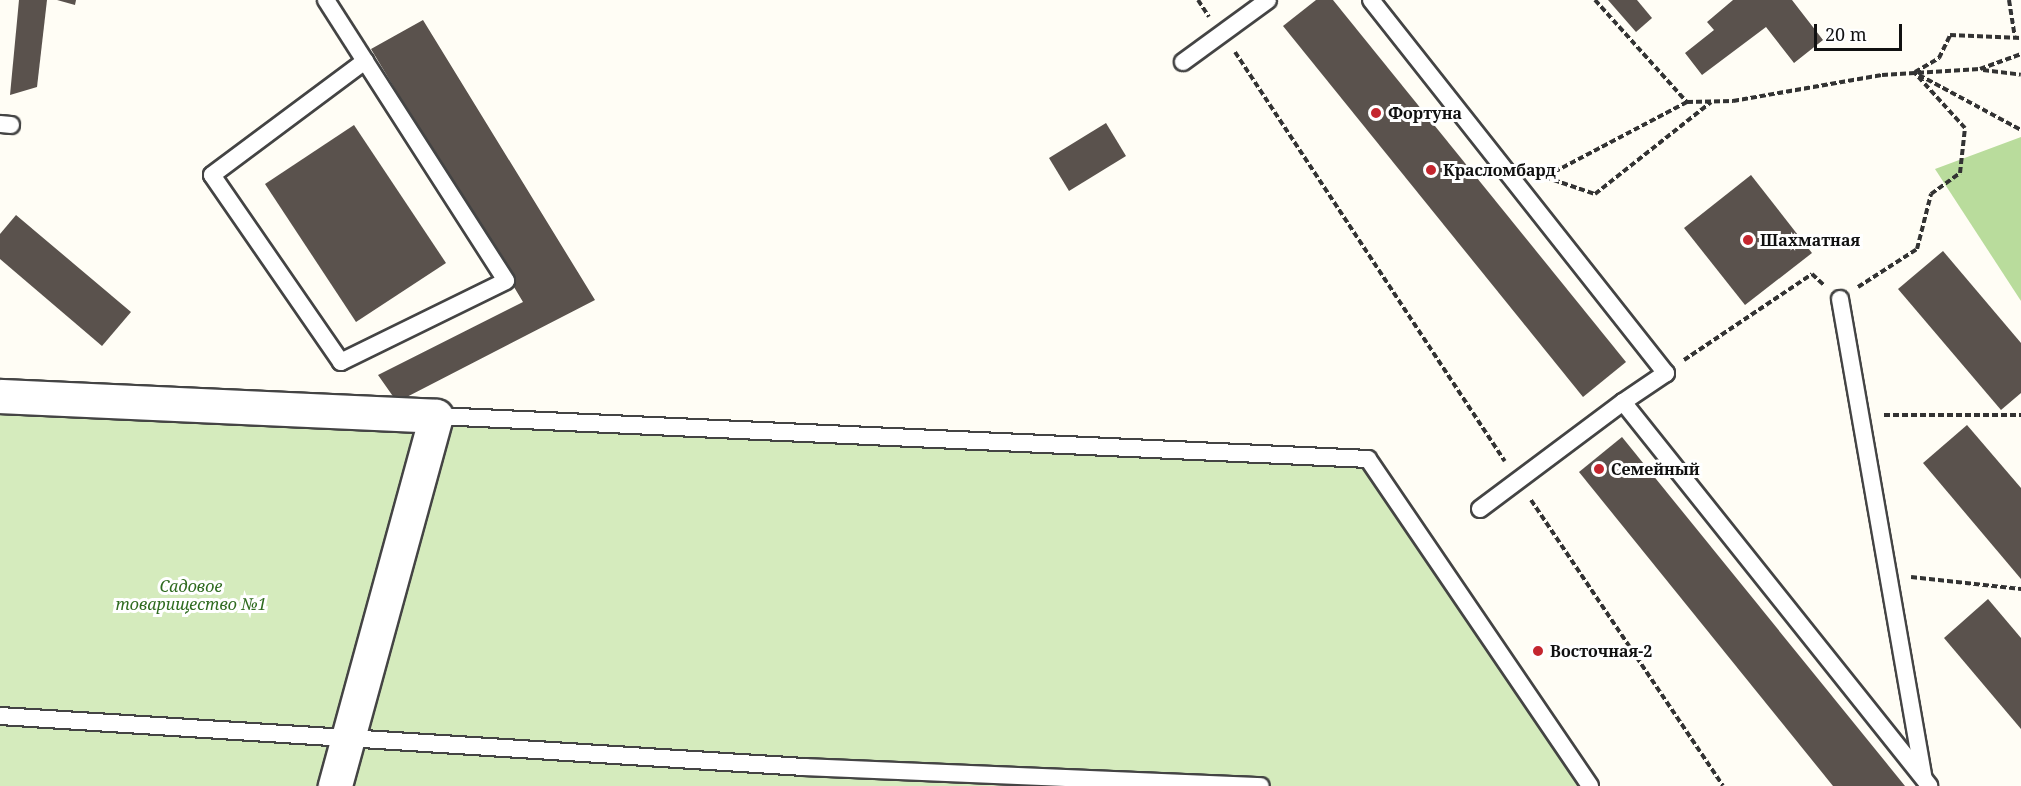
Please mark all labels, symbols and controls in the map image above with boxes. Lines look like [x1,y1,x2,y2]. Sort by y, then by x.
scale bar [1817,12,1906,50]
text: 20 m [1825,22,1867,46]
place label: Фортуна [1388,103,1462,123]
marker: Фортуна [1369,106,1383,120]
place label: Красломбард [1443,160,1556,180]
marker: Красломбард [1424,163,1438,177]
place label: Шахматная [1760,230,1860,250]
marker: Шахматная [1741,233,1755,247]
place label: Семейный [1611,459,1700,479]
marker: Семейный [1592,462,1606,476]
park label: Садовое товарищество №1 [115,576,267,614]
place label: Восточная-2 [1550,641,1652,661]
marker: Восточная-2 [1531,644,1545,658]

